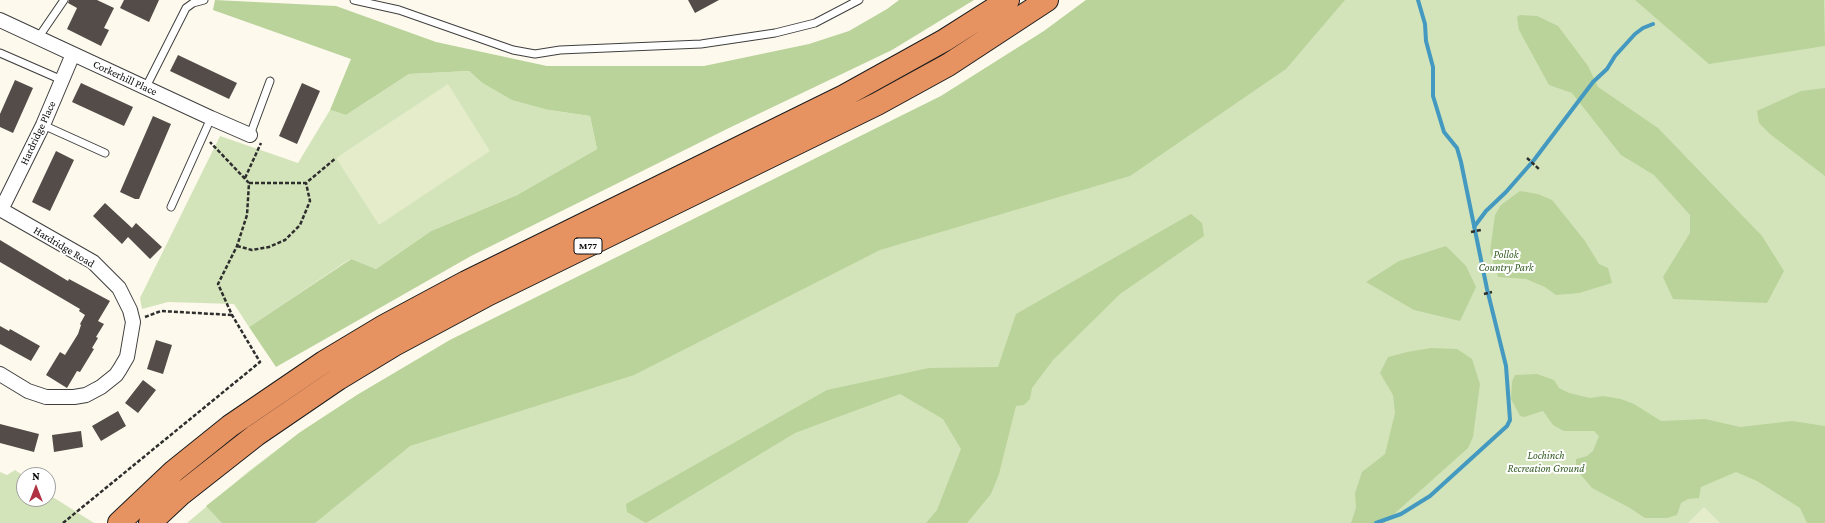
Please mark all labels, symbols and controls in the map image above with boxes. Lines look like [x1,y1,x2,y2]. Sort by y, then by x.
street label: Corkerhill Place [91,57,159,99]
street label: Hardridge Place [17,99,59,167]
street label: Hardridge Road [31,224,97,270]
road number: M77 [574,238,602,254]
park label: Pollok Country Park [1478,248,1534,274]
park label: Lochinch Recreation Ground [1507,449,1585,475]
north arrow [16,467,56,507]
text: N [32,470,40,482]

